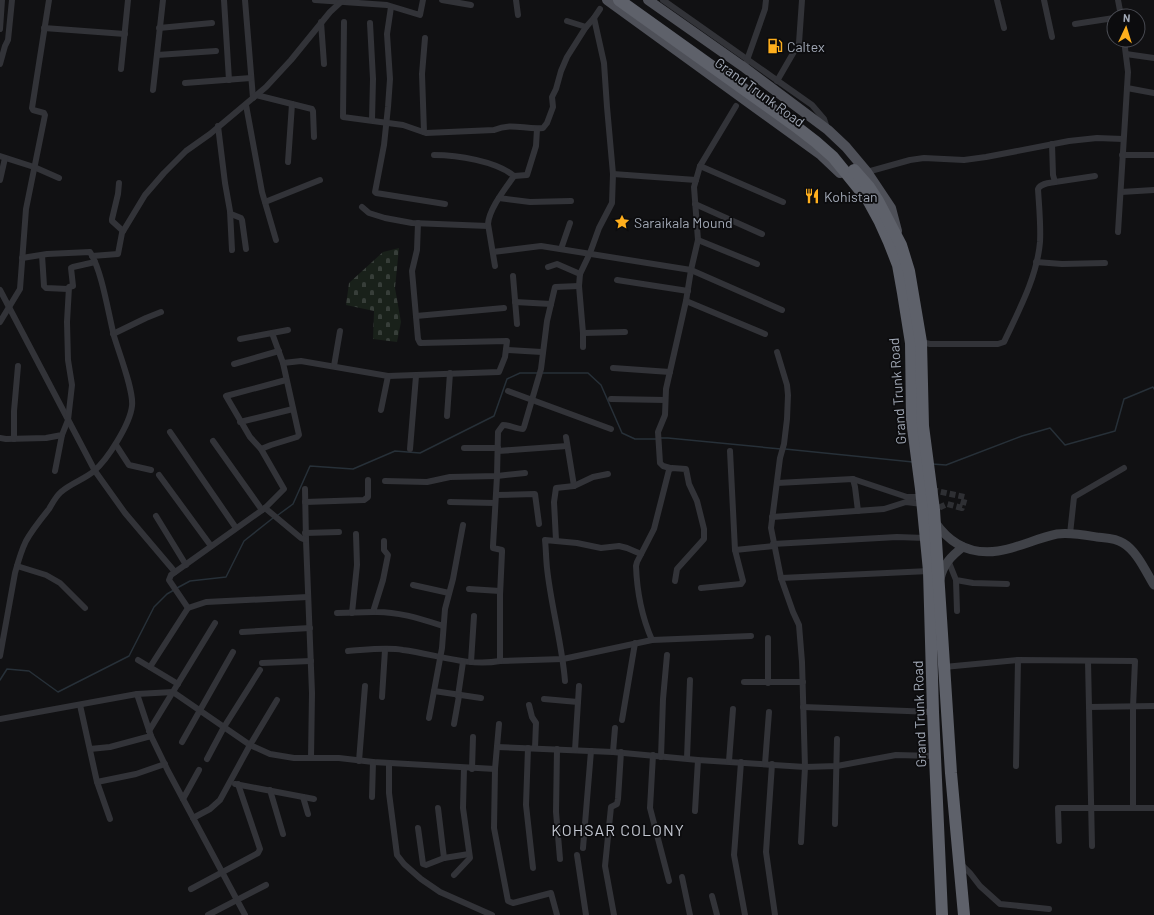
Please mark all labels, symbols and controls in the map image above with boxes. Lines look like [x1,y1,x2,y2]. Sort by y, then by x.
north arrow [1106,8,1146,48]
text: N [1123,11,1131,24]
fuel station icon: Caltex [766,37,784,55]
place label: Caltex [787,38,825,55]
street label: Grand Trunk Road [712,54,808,130]
restaurant icon: Kohistan [803,187,821,205]
place label: Kohistan [824,188,878,205]
place icon: Saraikala Mound [613,213,631,231]
place label: Saraikala Mound [634,214,733,231]
street label: Grand Trunk Road [885,337,909,445]
street label: Grand Trunk Road [909,660,929,768]
district label: KOHSAR COLONY [551,820,685,839]

